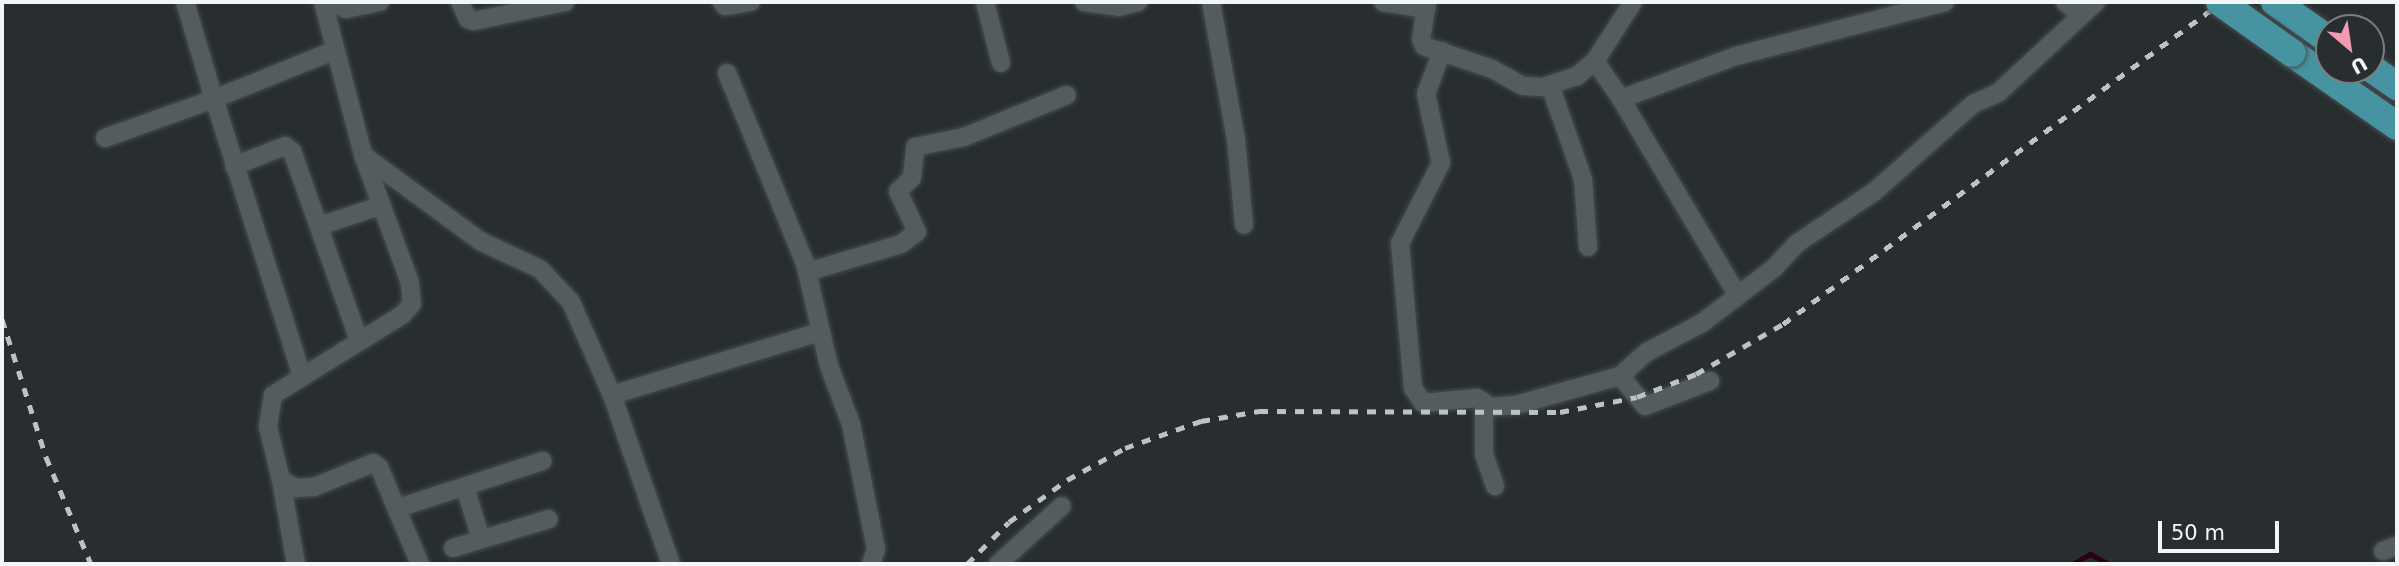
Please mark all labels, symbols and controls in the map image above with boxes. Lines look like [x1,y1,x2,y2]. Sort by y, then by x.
north arrow [2315,14,2385,84]
text: U [2347,52,2371,79]
scale bar [2161,506,2282,550]
text: 50 m [2171,521,2225,545]

